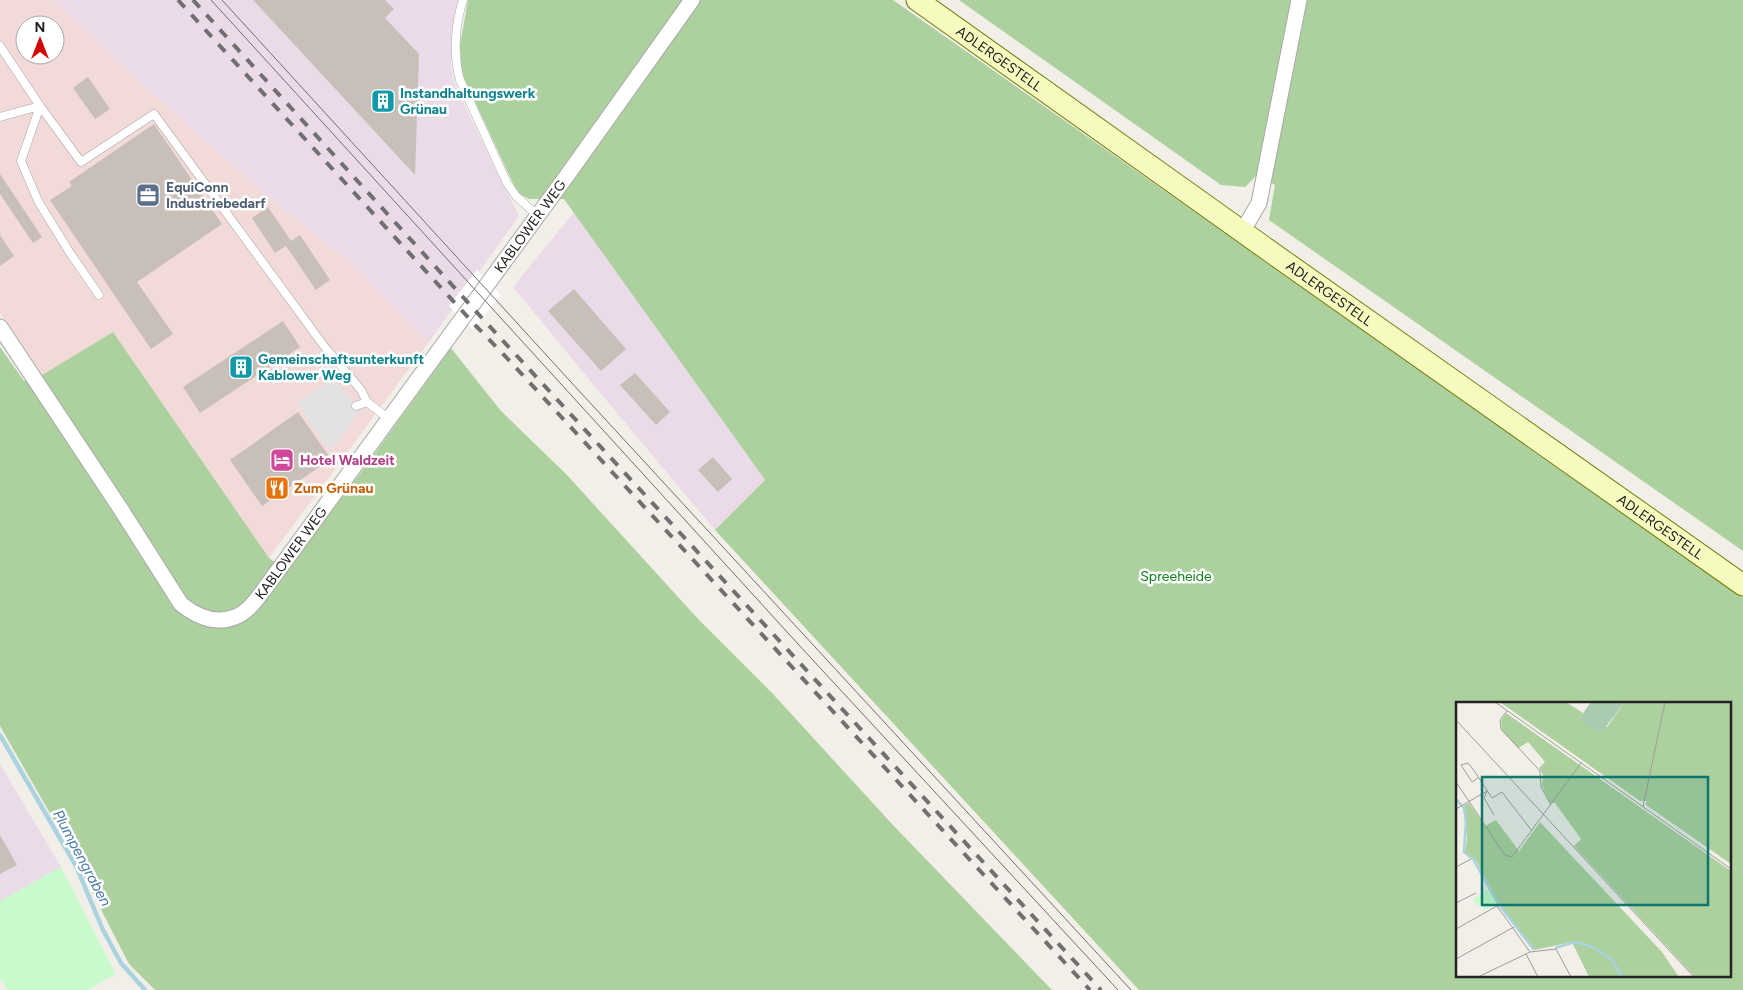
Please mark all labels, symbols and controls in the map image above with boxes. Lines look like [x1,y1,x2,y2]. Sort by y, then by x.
north arrow [15,15,65,65]
text: N [35,19,45,36]
street label: ADLERGESTELL [953,23,1046,96]
place label: Instandhaltungswerk Grünau [400,85,536,118]
building icon: Instandhaltungswerk Grünau [370,88,396,114]
street label: KABLOWER WEG [491,176,570,276]
place label: EquiConn Industriebedarf [166,179,266,212]
office icon: EquiConn Industriebedarf [135,182,161,208]
street label: ADLERGESTELL [1283,257,1376,330]
place label: Gemeinschaftsunterkunft Kablower Weg [258,351,424,384]
building icon: Gemeinschaftsunterkunft Kablower Weg [228,354,254,380]
hotel icon: Hotel Waldzeit [269,447,295,473]
place label: Hotel Waldzeit [300,452,395,469]
restaurant icon: Zum Grünau [264,475,290,501]
place label: Zum Grünau [294,480,373,497]
street label: ADLERGESTELL [1614,491,1707,564]
street label: KABLOWER WEG [252,503,331,603]
park label: Spreeheide [1140,568,1212,585]
inset map [1456,702,1730,978]
water label: Plumpengraben [49,807,115,909]

